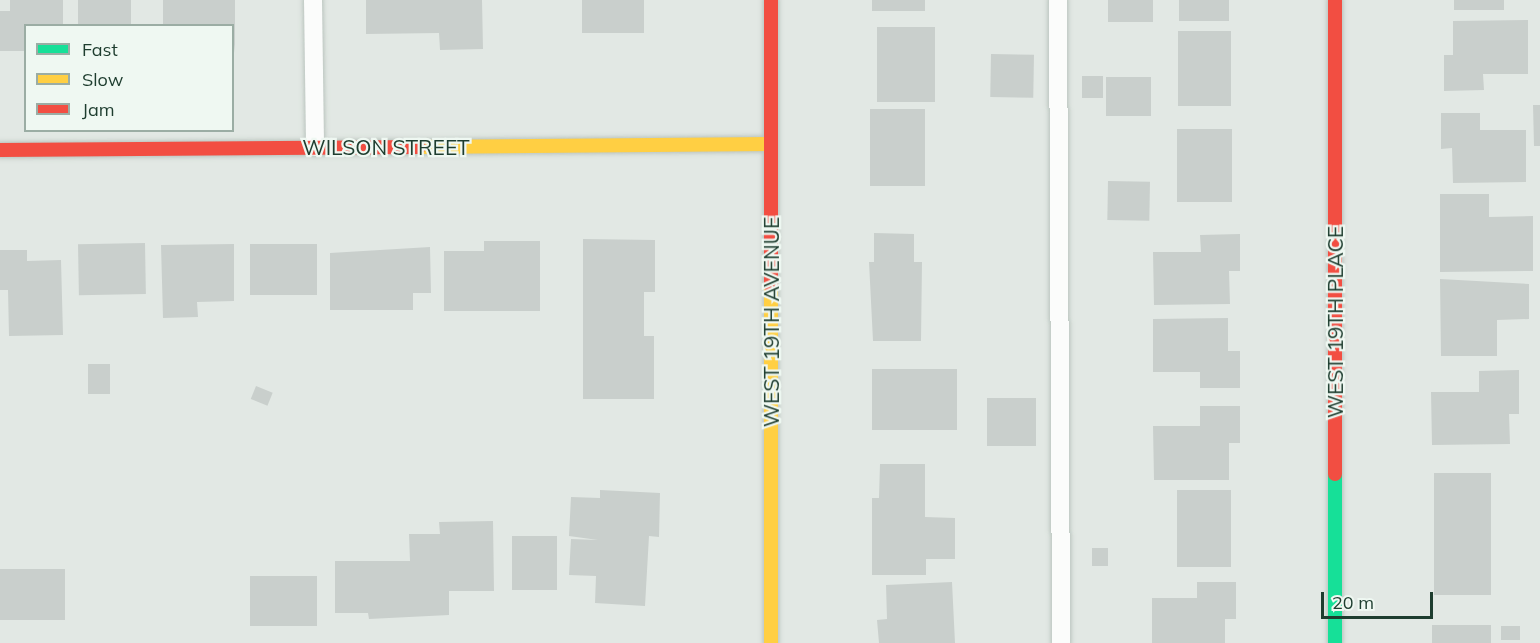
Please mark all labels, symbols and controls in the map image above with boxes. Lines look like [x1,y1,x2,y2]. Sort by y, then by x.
legend [24,24,234,132]
text: Fast [82,38,118,61]
text: Slow [82,68,123,91]
text: Jam [82,98,115,121]
street label: WILSON STREET [302,134,470,160]
street label: WEST 19TH AVENUE [758,217,784,427]
street label: WEST 19TH PLACE [1322,226,1348,418]
scale bar [1324,580,1436,618]
text: 20 m [1332,591,1374,614]

